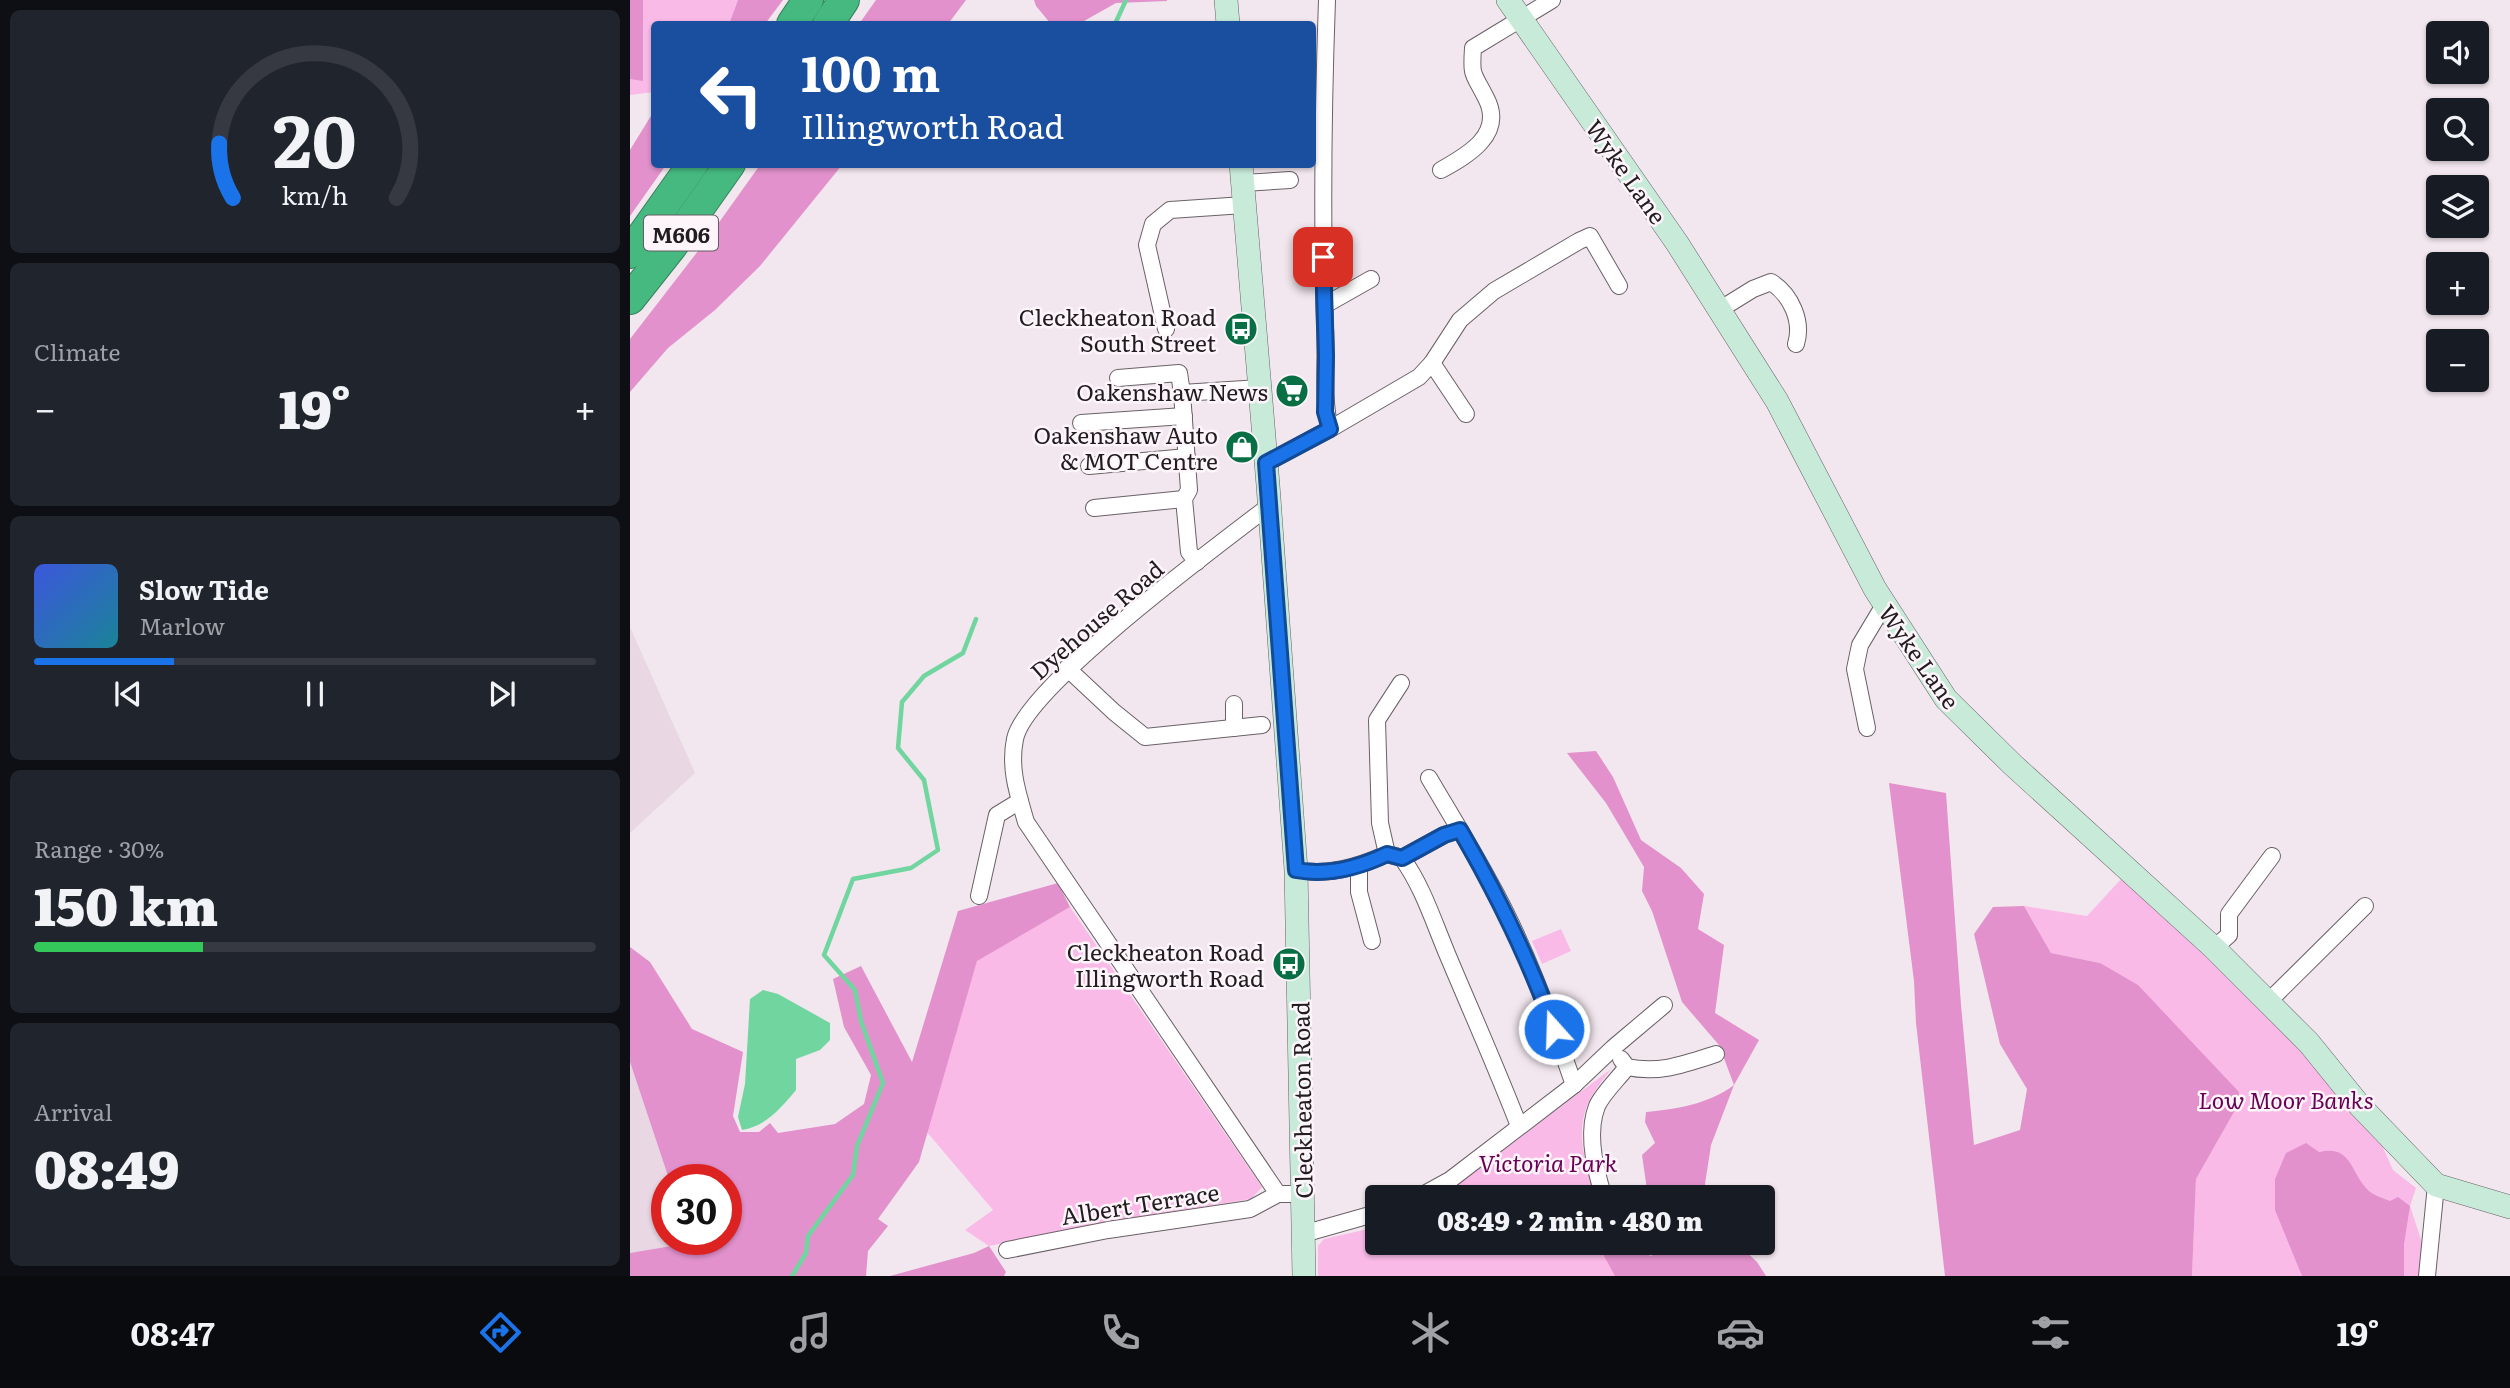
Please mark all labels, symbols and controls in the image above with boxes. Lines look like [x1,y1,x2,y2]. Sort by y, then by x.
map controls [2426,21,2489,392]
button: sound [2426,21,2489,84]
text: 100 m [801,34,940,107]
icon: left [686,49,777,140]
text: 20 [273,82,357,190]
button: search [2426,98,2489,161]
text: Illingworth Road [801,101,1064,149]
street label: Wyke Lane [1578,112,1676,230]
text: km/h [282,175,348,212]
button: layers [2426,175,2489,238]
road number: M606 [644,216,718,250]
pin [1293,227,1353,287]
icon: arrive [1304,238,1342,276]
button: + [2426,252,2489,315]
place label: Cleckheaton Road South Street [1019,299,1217,359]
bus stop icon: Cleckheaton Road South Street [1222,310,1260,348]
button: − [2426,329,2489,392]
text: Climate [34,334,120,368]
text: 19° [279,368,351,445]
supermarket icon: Oakenshaw News [1273,372,1311,410]
place label: Oakenshaw News [1076,374,1268,408]
text: − [34,378,56,435]
text: + [574,378,596,435]
place label: Oakenshaw Auto & MOT Centre [1034,417,1218,477]
shop icon: Oakenshaw Auto & MOT Centre [1223,428,1261,466]
street label: Dyehouse Road [1022,551,1170,687]
text: Slow Tide [139,569,269,608]
street label: Wyke Lane [1871,597,1969,715]
text: Marlow [139,608,225,642]
icon: previous [109,675,147,713]
icon: pause [296,675,334,713]
icon: next [483,675,521,713]
text: Range · 30% [34,831,164,865]
text: 150 km [34,865,218,942]
place label: Cleckheaton Road Illingworth Road [1067,934,1264,994]
bus stop icon: Cleckheaton Road Illingworth Road [1270,945,1308,983]
position arrow [1517,992,1591,1066]
street label: Cleckheaton Road [1282,1001,1320,1199]
park label: Low Moor Banks [2198,1082,2374,1116]
text: Arrival [34,1094,113,1128]
text: 08:49 [34,1128,180,1205]
park label: Victoria Park [1479,1145,1618,1179]
speed limit sign: 30 [651,1164,742,1255]
street label: Albert Terrace [1059,1174,1221,1232]
text: 08:49 · 2 min · 480 m [1437,1200,1703,1239]
text: 08:47 [131,1308,215,1356]
icon: directions [476,1308,525,1357]
icon: music [786,1308,835,1357]
icon: phone [1096,1308,1145,1357]
icon: climate [1406,1308,1455,1357]
icon: car [1716,1308,1765,1357]
icon: filters [2026,1308,2075,1357]
text: 19° [2336,1308,2379,1356]

